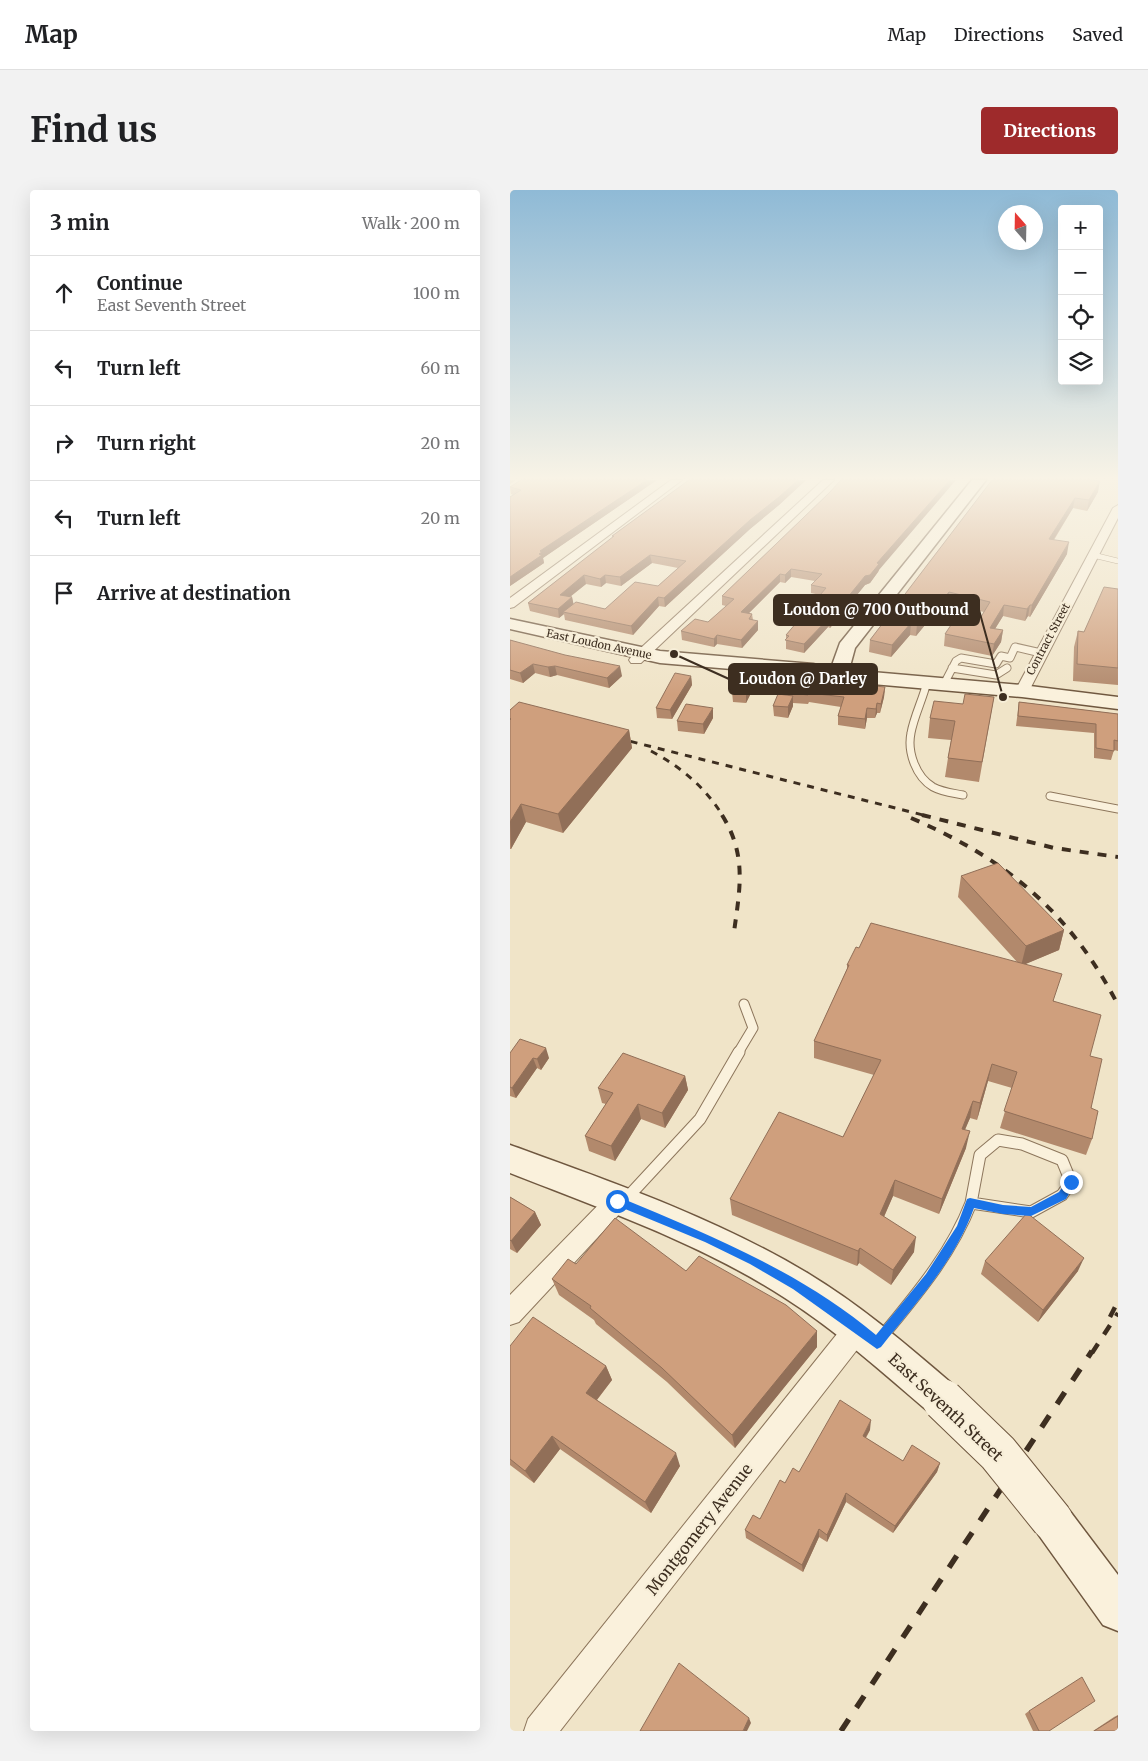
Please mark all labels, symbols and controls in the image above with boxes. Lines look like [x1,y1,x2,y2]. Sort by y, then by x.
text: Map [25,19,78,50]
text: Map [888,23,926,46]
text: Directions [954,23,1044,46]
text: Saved [1072,23,1123,46]
button: Directions [981,107,1118,154]
text: Find us [30,108,157,152]
north arrow [998,205,1043,250]
map controls [1058,205,1103,385]
button: + [1058,205,1103,250]
text: 3 min [50,209,109,236]
text: Walk · 200 m [362,213,460,233]
button: − [1058,250,1103,295]
text: Continue [97,271,183,295]
icon: ahead [50,279,78,307]
text: 100 m [413,283,460,303]
text: East Seventh Street [97,295,246,315]
button: locate [1058,295,1103,340]
button: layers [1058,340,1103,385]
icon: left [50,354,78,382]
text: Turn left [97,356,181,380]
text: 60 m [420,358,460,378]
icon: right [50,429,78,457]
text: Turn right [97,431,196,455]
text: 20 m [421,433,460,453]
icon: left [50,504,78,532]
text: Turn left [97,506,181,530]
text: 20 m [421,508,460,528]
icon: arrive [50,579,78,607]
text: Arrive at destination [97,581,291,605]
callout: Loudon @ 700 Outbound [774,595,979,625]
text: Loudon @ 700 Outbound [783,600,969,619]
street label: Contract Street [1023,600,1073,677]
street label: East Loudon Avenue [545,626,653,662]
callout: Loudon @ Darley [729,664,877,694]
text: Loudon @ Darley [739,669,867,688]
route end [1060,1171,1083,1194]
route start [606,1190,629,1213]
street label: East Seventh Street [885,1349,1008,1466]
street label: Montgomery Avenue [642,1459,756,1599]

